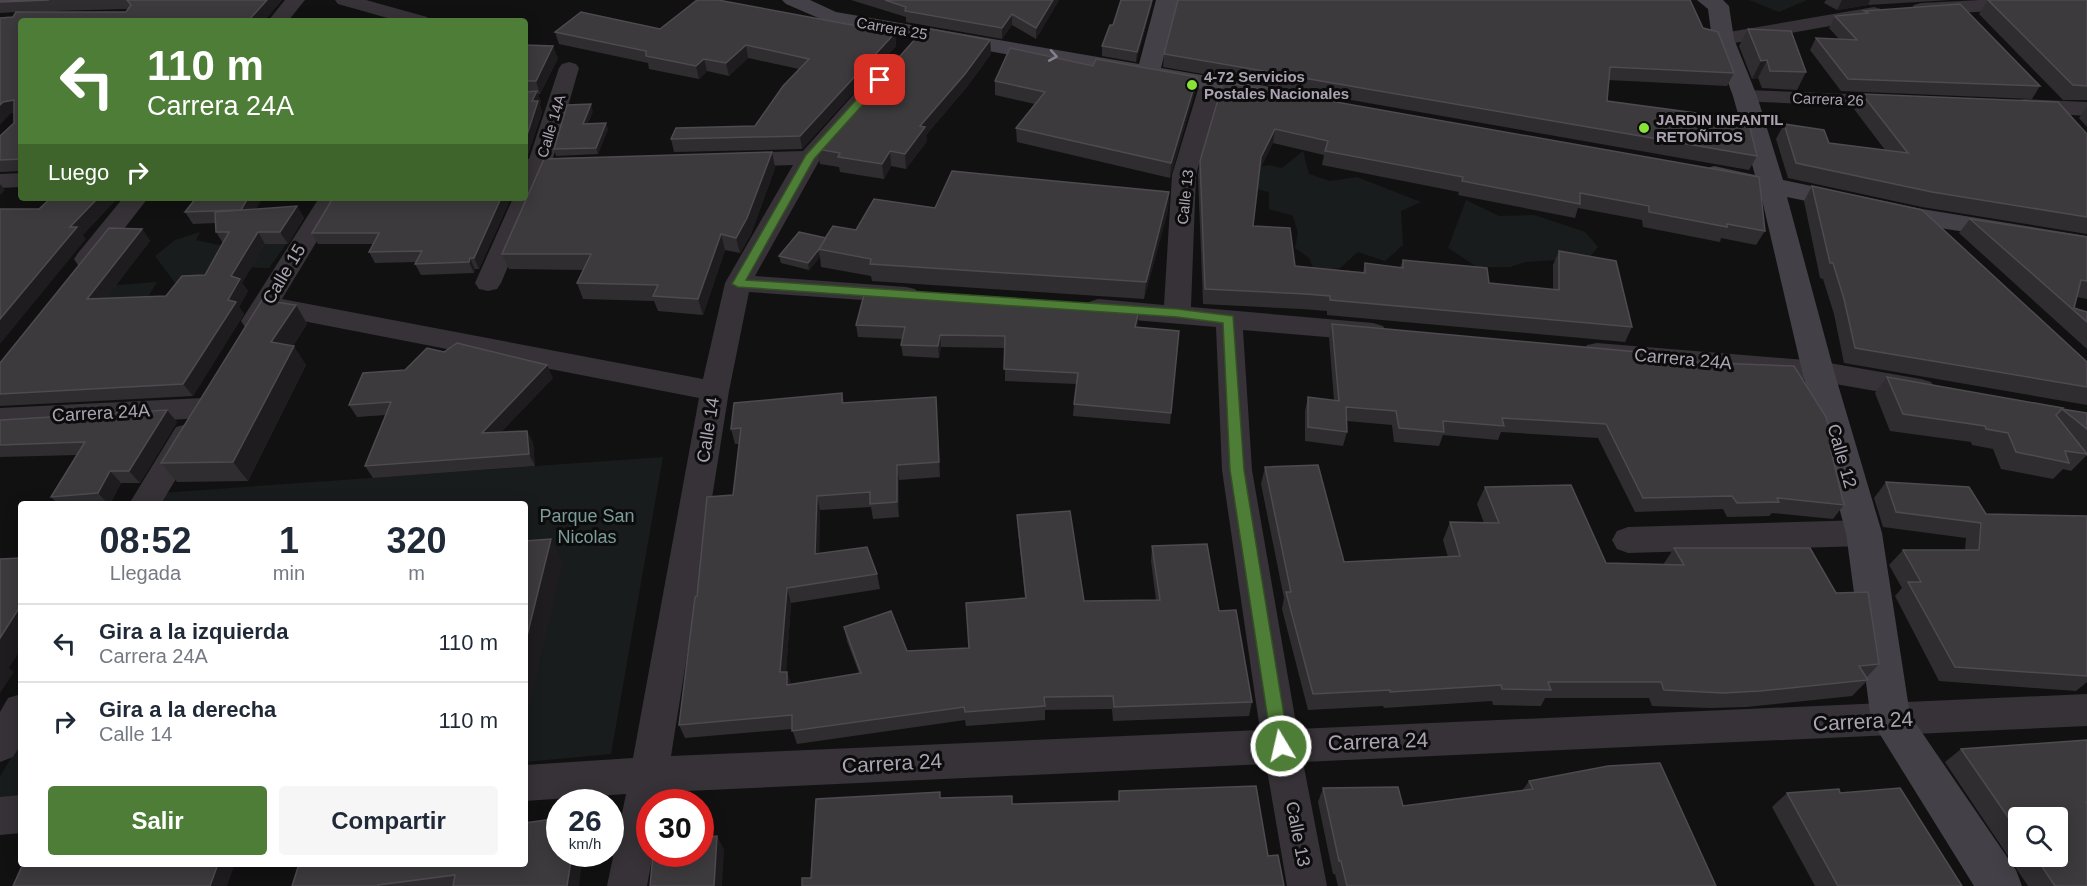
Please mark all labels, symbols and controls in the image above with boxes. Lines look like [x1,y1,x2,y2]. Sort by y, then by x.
street label: Carrera 25 [855,13,929,43]
icon: left [48,42,126,120]
text: 110 m [147,42,264,89]
one-way arrow [1047,49,1057,62]
pin [854,54,905,105]
icon: arrive [863,63,896,96]
place label: 4-72 Servicios Postales Nacionales [1204,68,1349,102]
marker: 4-72 Servicios Postales Nacionales [1185,78,1199,92]
street label: Carrera 26 [1792,89,1864,109]
text: Carrera 24A [147,91,294,121]
street label: Calle 14A [533,92,569,160]
place label: JARDIN INFANTIL RETOÑITOS [1656,111,1784,145]
marker: JARDIN INFANTIL RETOÑITOS [1637,121,1651,135]
icon: right [121,156,154,189]
text: Luego [48,160,109,185]
street label: Calle 13 [1174,169,1196,225]
street label: Calle 15 [258,241,310,307]
street label: Carrera 24A [1633,345,1733,373]
street label: Calle 14 [693,396,723,464]
street label: Carrera 24A [52,400,150,426]
street label: Calle 12 [1823,421,1861,491]
park label: Parque San Nicolas [539,506,635,547]
text: 08:52 [99,520,191,561]
text: 1 [279,520,299,561]
text: 320 [386,520,447,561]
text: Llegada [110,562,181,584]
text: min [273,562,305,584]
text: m [408,562,425,584]
text: Gira a la izquierda [99,619,289,644]
icon: left [48,627,81,660]
text: 110 m [438,630,498,655]
text: Carrera 24A [99,645,208,667]
text: Gira a la derecha [99,697,276,722]
icon: right [48,705,81,738]
street label: Carrera 24 [1812,707,1914,735]
text: 110 m [438,708,498,733]
position arrow [1249,714,1313,778]
text: Calle 14 [99,723,172,745]
street label: Carrera 24 [1327,728,1429,754]
street label: Carrera 24 [841,749,943,777]
button: Salir [48,786,267,855]
button: Compartir [279,786,498,855]
speed limit sign: 30 [636,789,714,867]
street label: Calle 13 [1282,800,1314,868]
text: 26 [568,804,602,837]
map controls [2008,807,2068,867]
button: search [2008,807,2068,867]
text: km/h [569,835,601,852]

